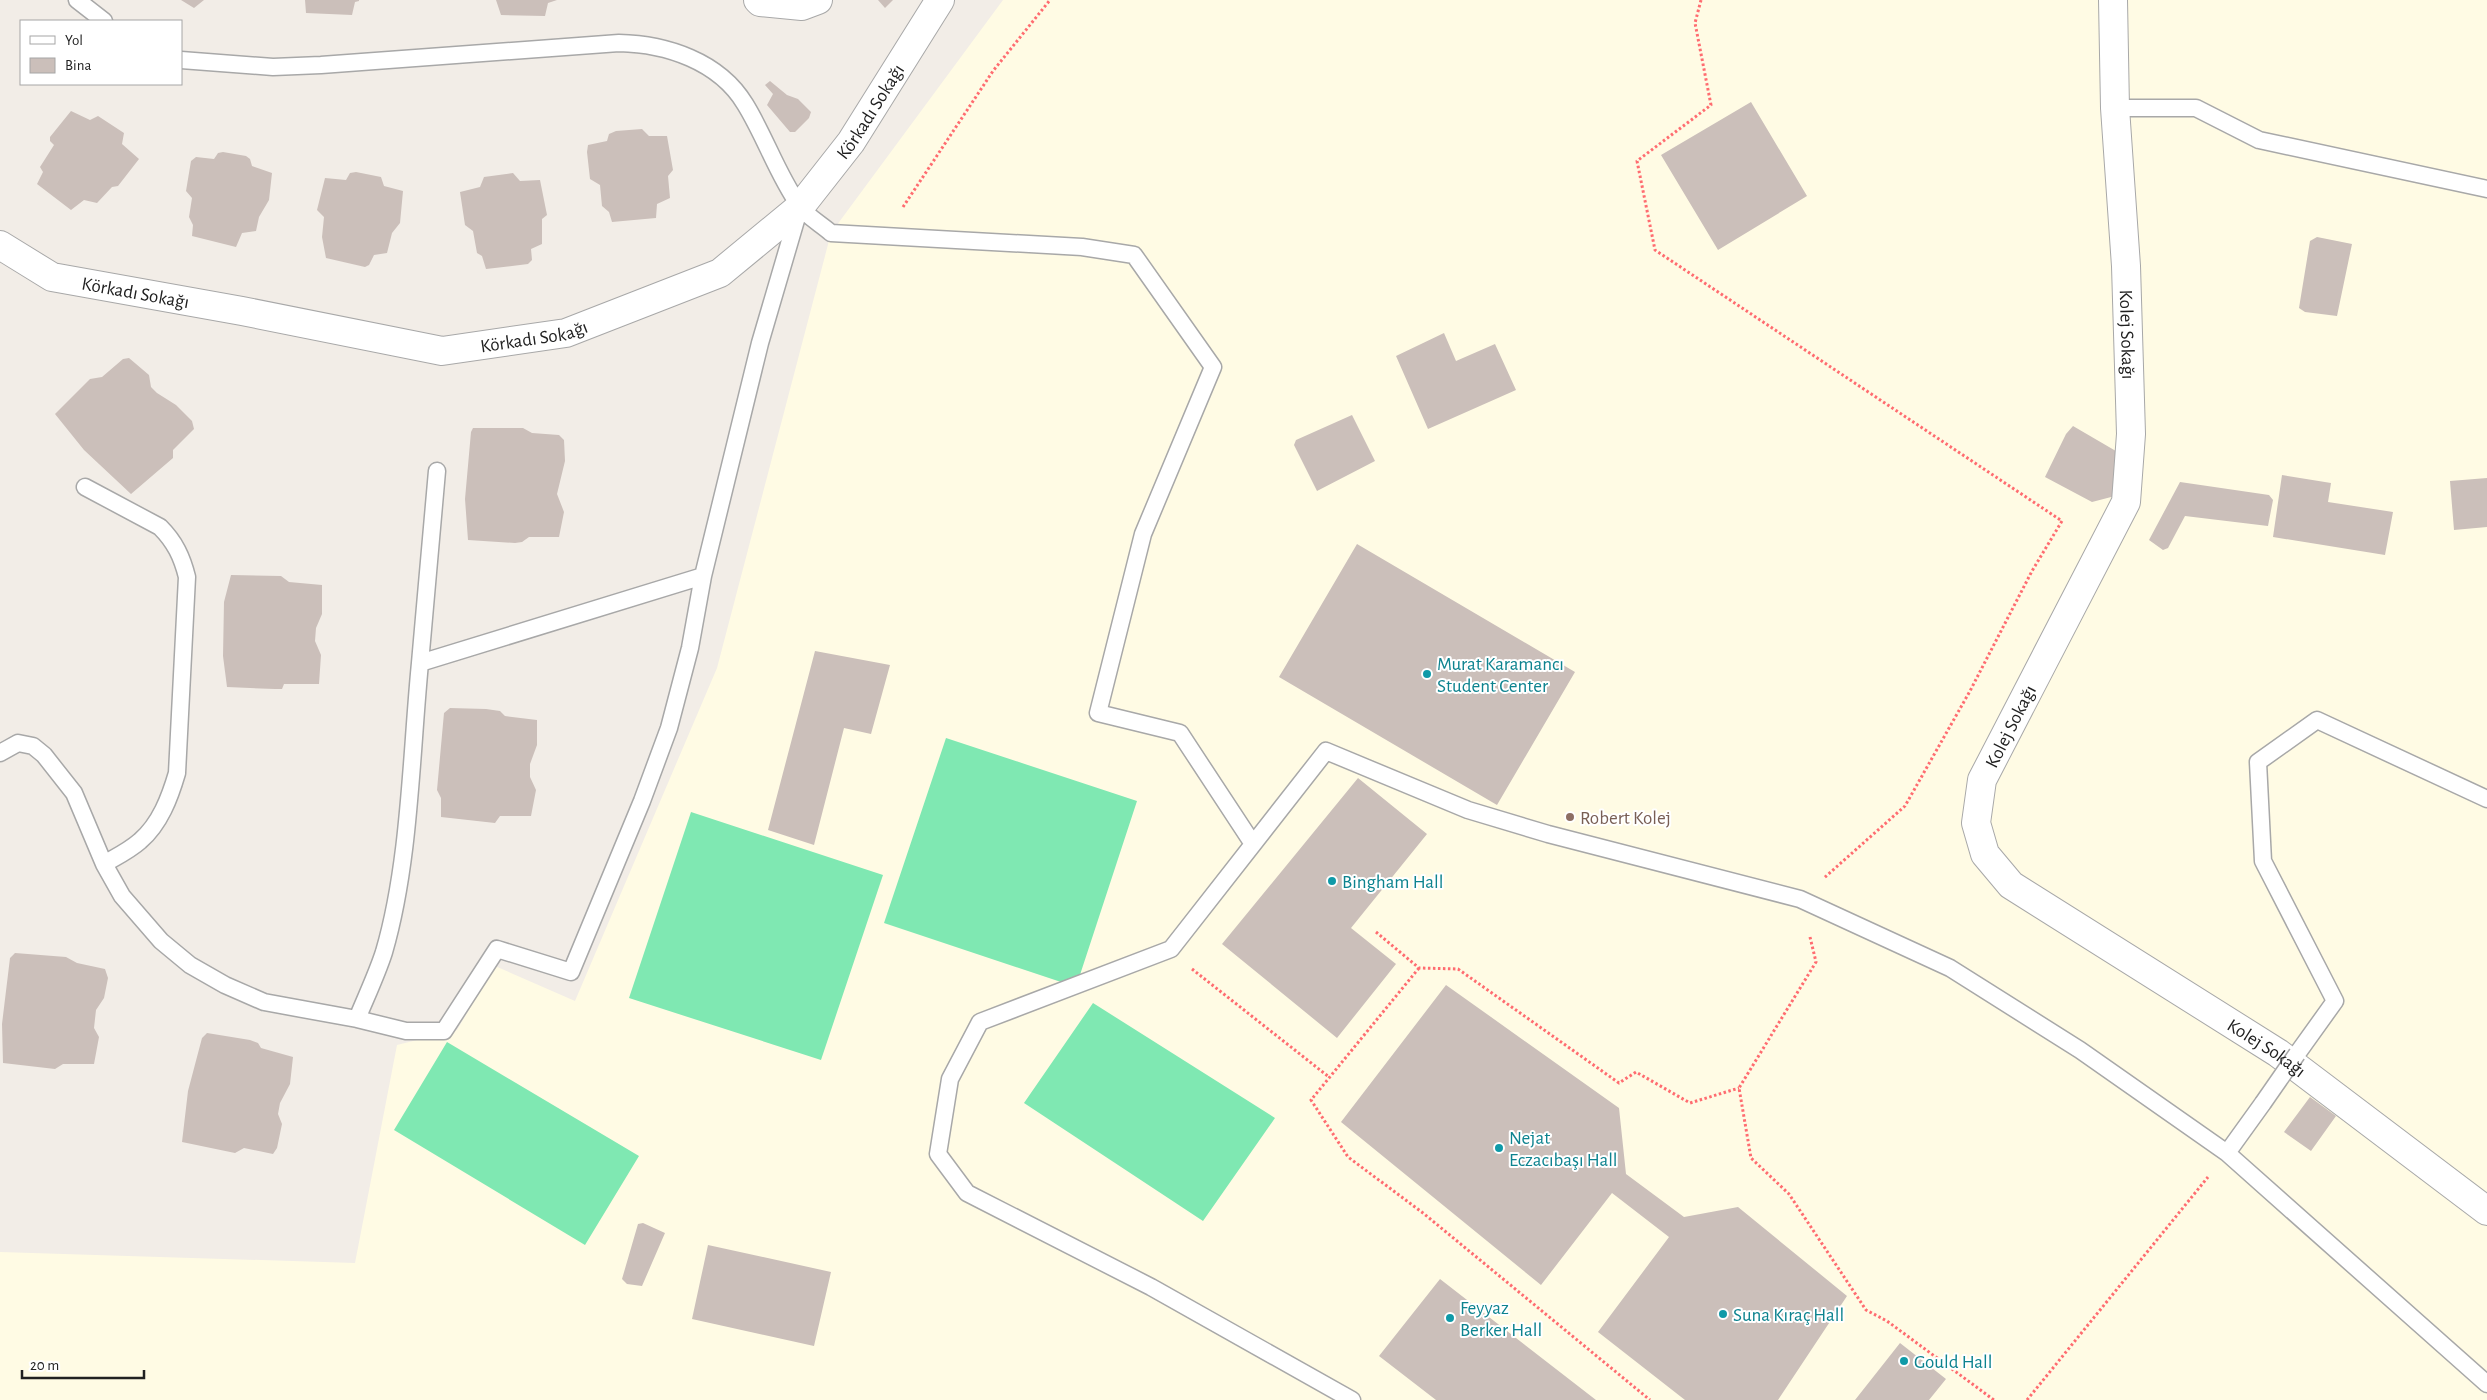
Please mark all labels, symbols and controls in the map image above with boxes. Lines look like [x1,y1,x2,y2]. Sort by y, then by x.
legend [20,20,182,85]
text: Yol [65,33,83,48]
text: Bina [65,58,91,73]
street label: Körkadı Sokağı [833,61,908,163]
street label: Körkadı Sokağı [80,275,191,312]
street label: Kolej Sokağı [2116,289,2137,380]
street label: Körkadı Sokağı [479,318,591,356]
place label: Murat Karamancı Student Center [1437,655,1564,696]
marker: Murat Karamancı Student Center [1421,668,1433,680]
street label: Kolej Sokağı [1982,682,2040,771]
place label: Robert Kolej [1580,809,1671,828]
marker: Robert Kolej [1564,811,1576,823]
place label: Bingham Hall [1342,873,1443,892]
marker: Bingham Hall [1326,875,1338,887]
street label: Kolej Sokağı [2224,1016,2309,1081]
place label: Nejat Eczacıbaşı Hall [1509,1129,1618,1170]
marker: Nejat Eczacıbaşı Hall [1493,1142,1505,1154]
place label: Feyyaz Berker Hall [1460,1299,1542,1340]
place label: Suna Kıraç Hall [1733,1306,1844,1325]
marker: Suna Kıraç Hall [1717,1308,1729,1320]
marker: Feyyaz Berker Hall [1444,1312,1456,1324]
scale bar [22,1348,145,1380]
place label: Gould Hall [1914,1353,1993,1372]
marker: Gould Hall [1898,1355,1910,1367]
text: 20 m [30,1358,59,1373]

